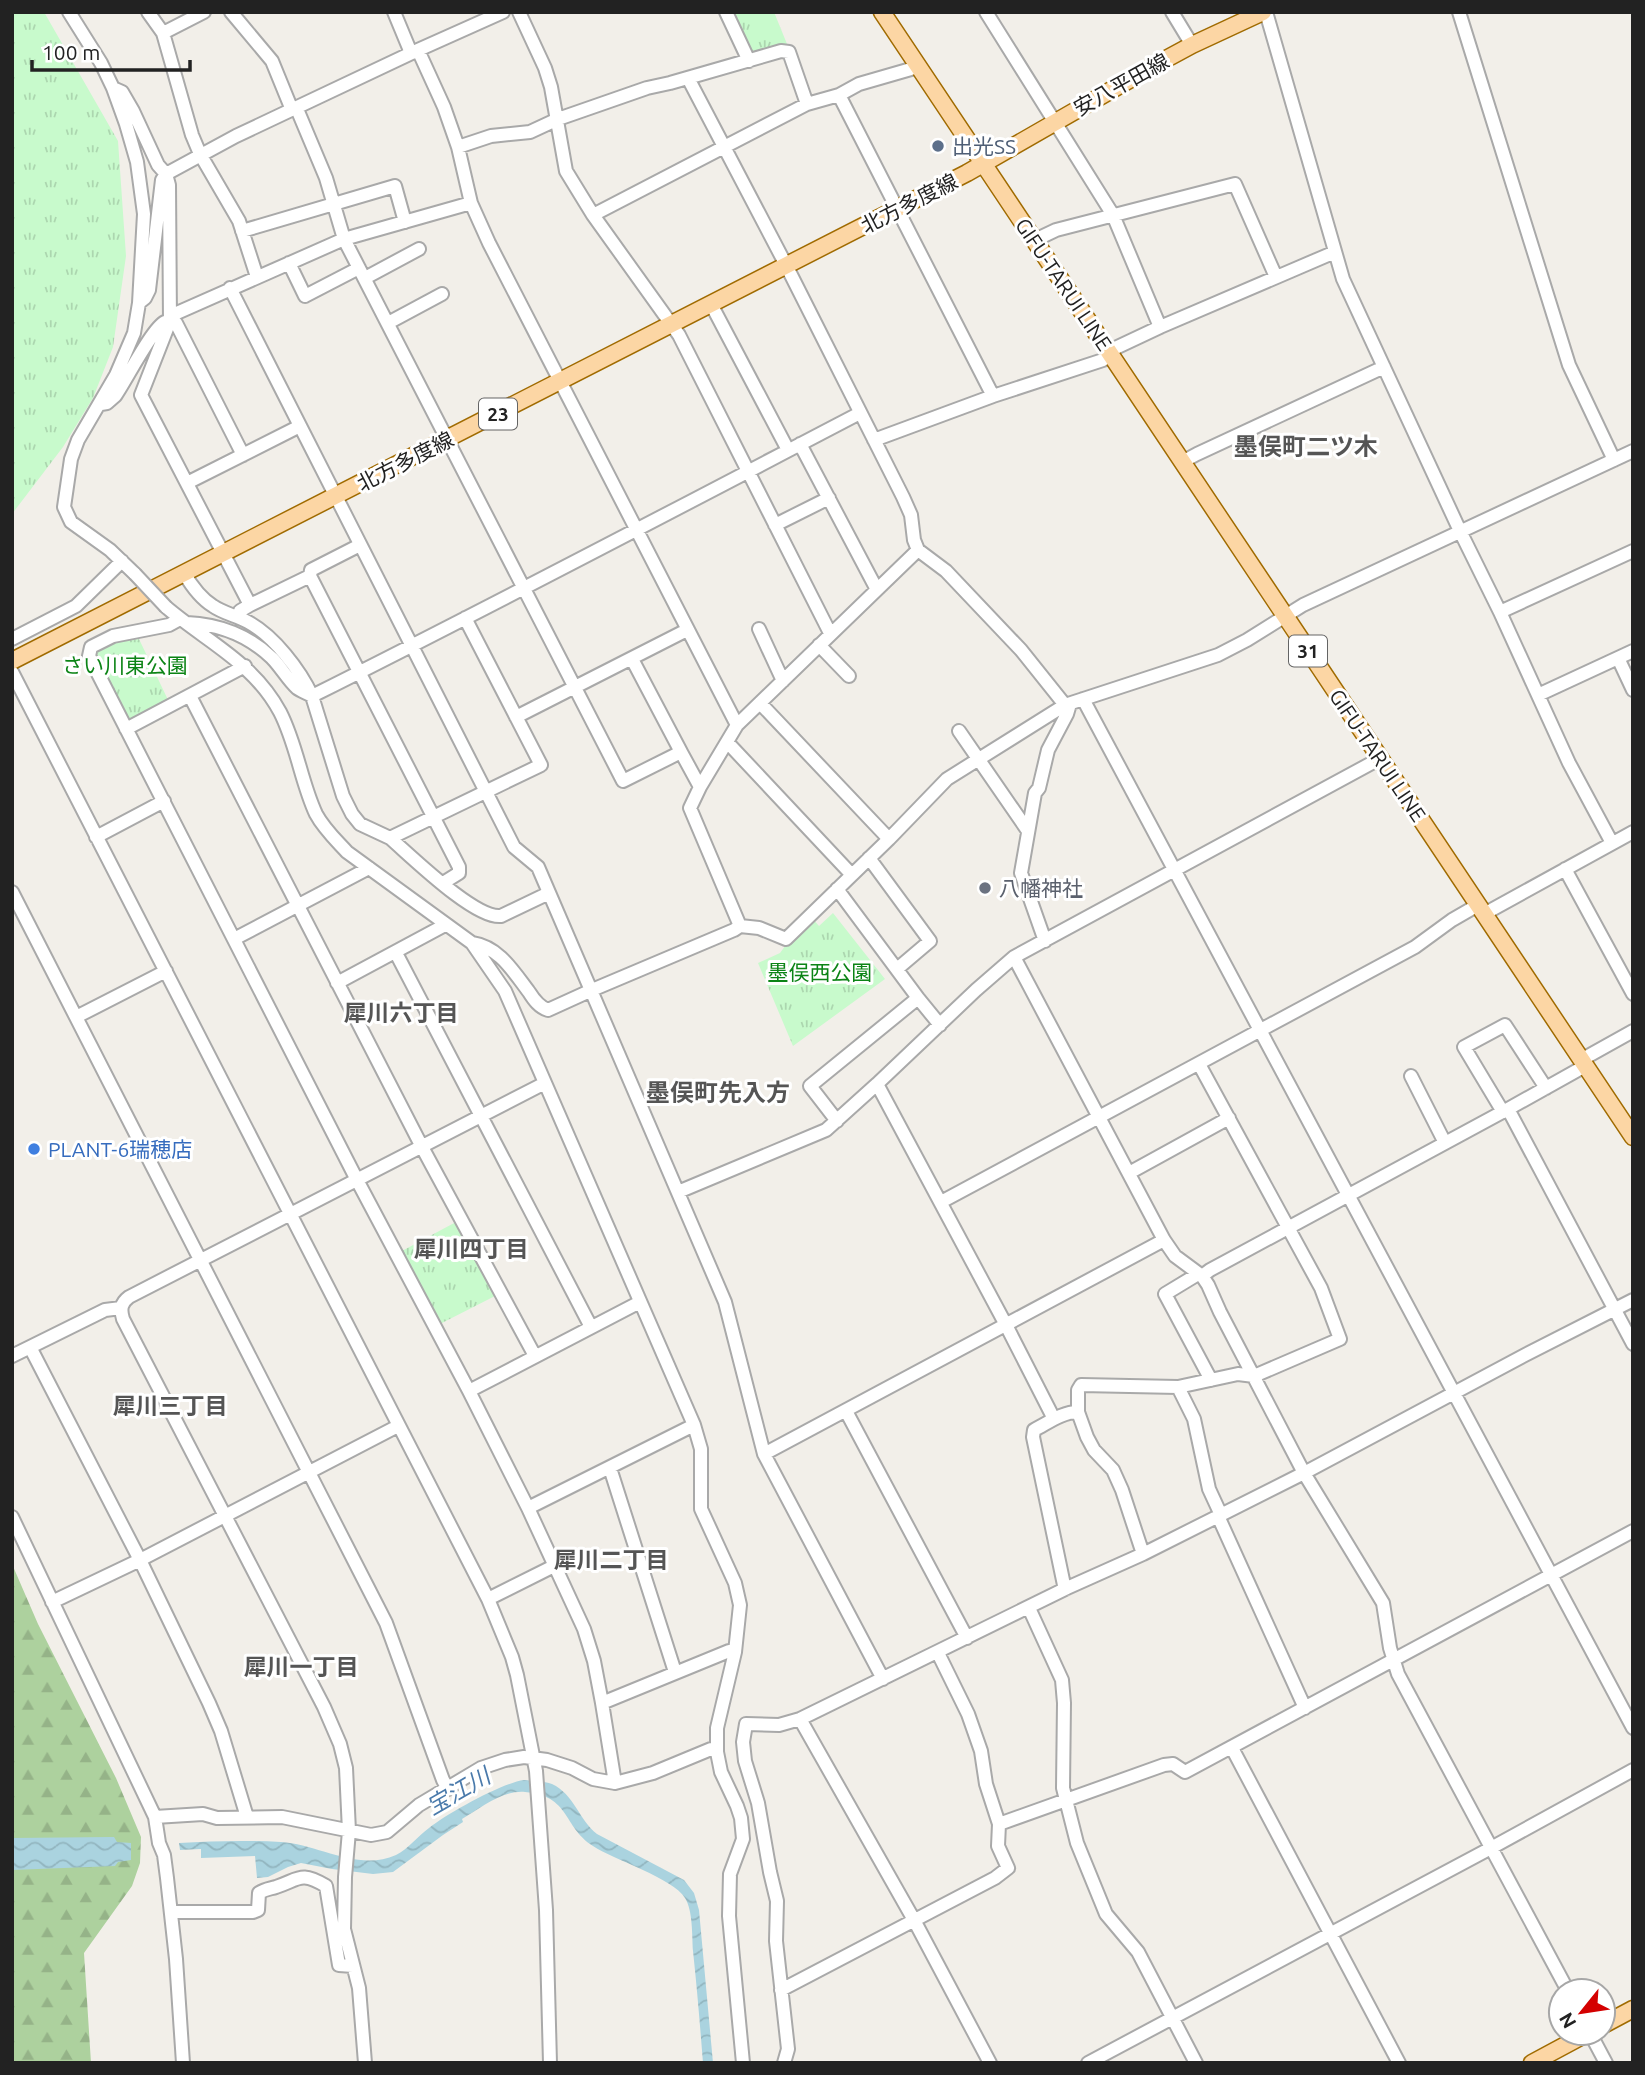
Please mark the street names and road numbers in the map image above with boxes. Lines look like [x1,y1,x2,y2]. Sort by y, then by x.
street label: 安八平田線 [1069,48,1173,120]
street label: 北方多度線 [857,168,961,238]
street label: GIFU-TARUI LINE [1011,213,1117,355]
road number: 23 [479,398,517,430]
street label: 北方多度線 [353,426,457,496]
road number: 31 [1289,636,1327,666]
street label: GIFU-TARUI LINE [1325,684,1431,826]

